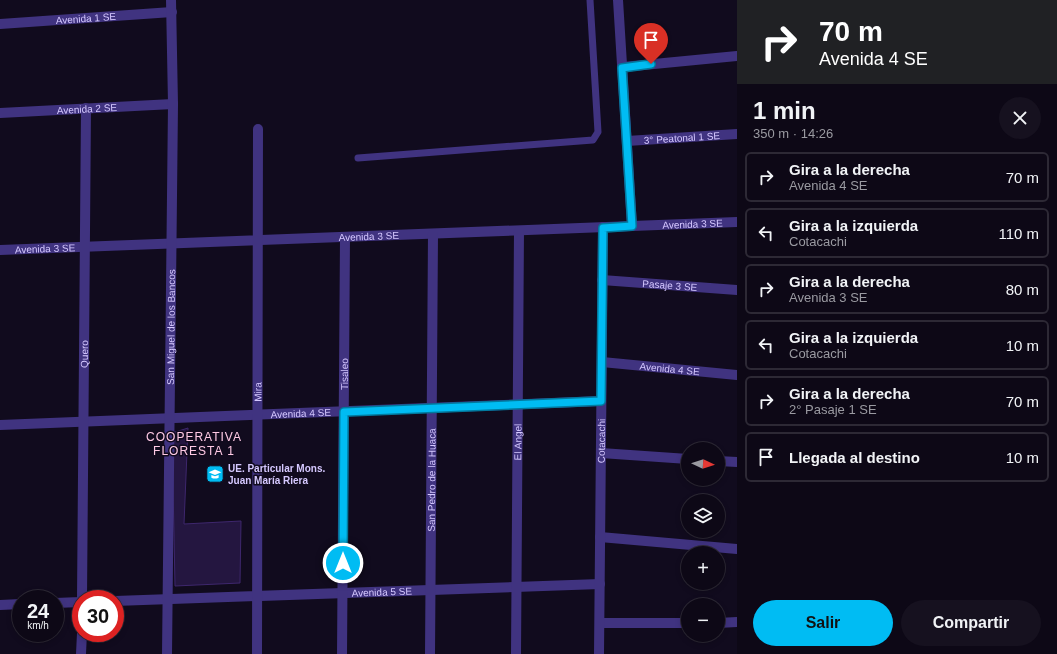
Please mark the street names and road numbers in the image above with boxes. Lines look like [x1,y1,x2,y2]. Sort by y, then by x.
street label: Avenida 1 SE [55,10,117,26]
street label: Avenida 2 SE [56,101,118,116]
street label: 3° Peatonal 1 SE [643,130,721,145]
street label: Avenida 3 SE [662,217,723,230]
street label: Avenida 3 SE [338,229,399,243]
street label: Avenida 3 SE [15,242,76,255]
street label: San Miguel de los Bancos [164,269,177,385]
street label: Pasaje 3 SE [642,278,698,293]
street label: Quero [78,340,90,368]
street label: Tisaleo [338,358,350,390]
street label: Avenida 4 SE [639,360,701,377]
street label: Mira [252,382,263,402]
street label: Avenida 4 SE [270,406,332,420]
street label: Cotacachi [595,419,607,463]
street label: El Angel [512,424,523,460]
street label: San Pedro de la Huaca [425,428,437,532]
street label: Avenida 5 SE [351,585,413,598]

